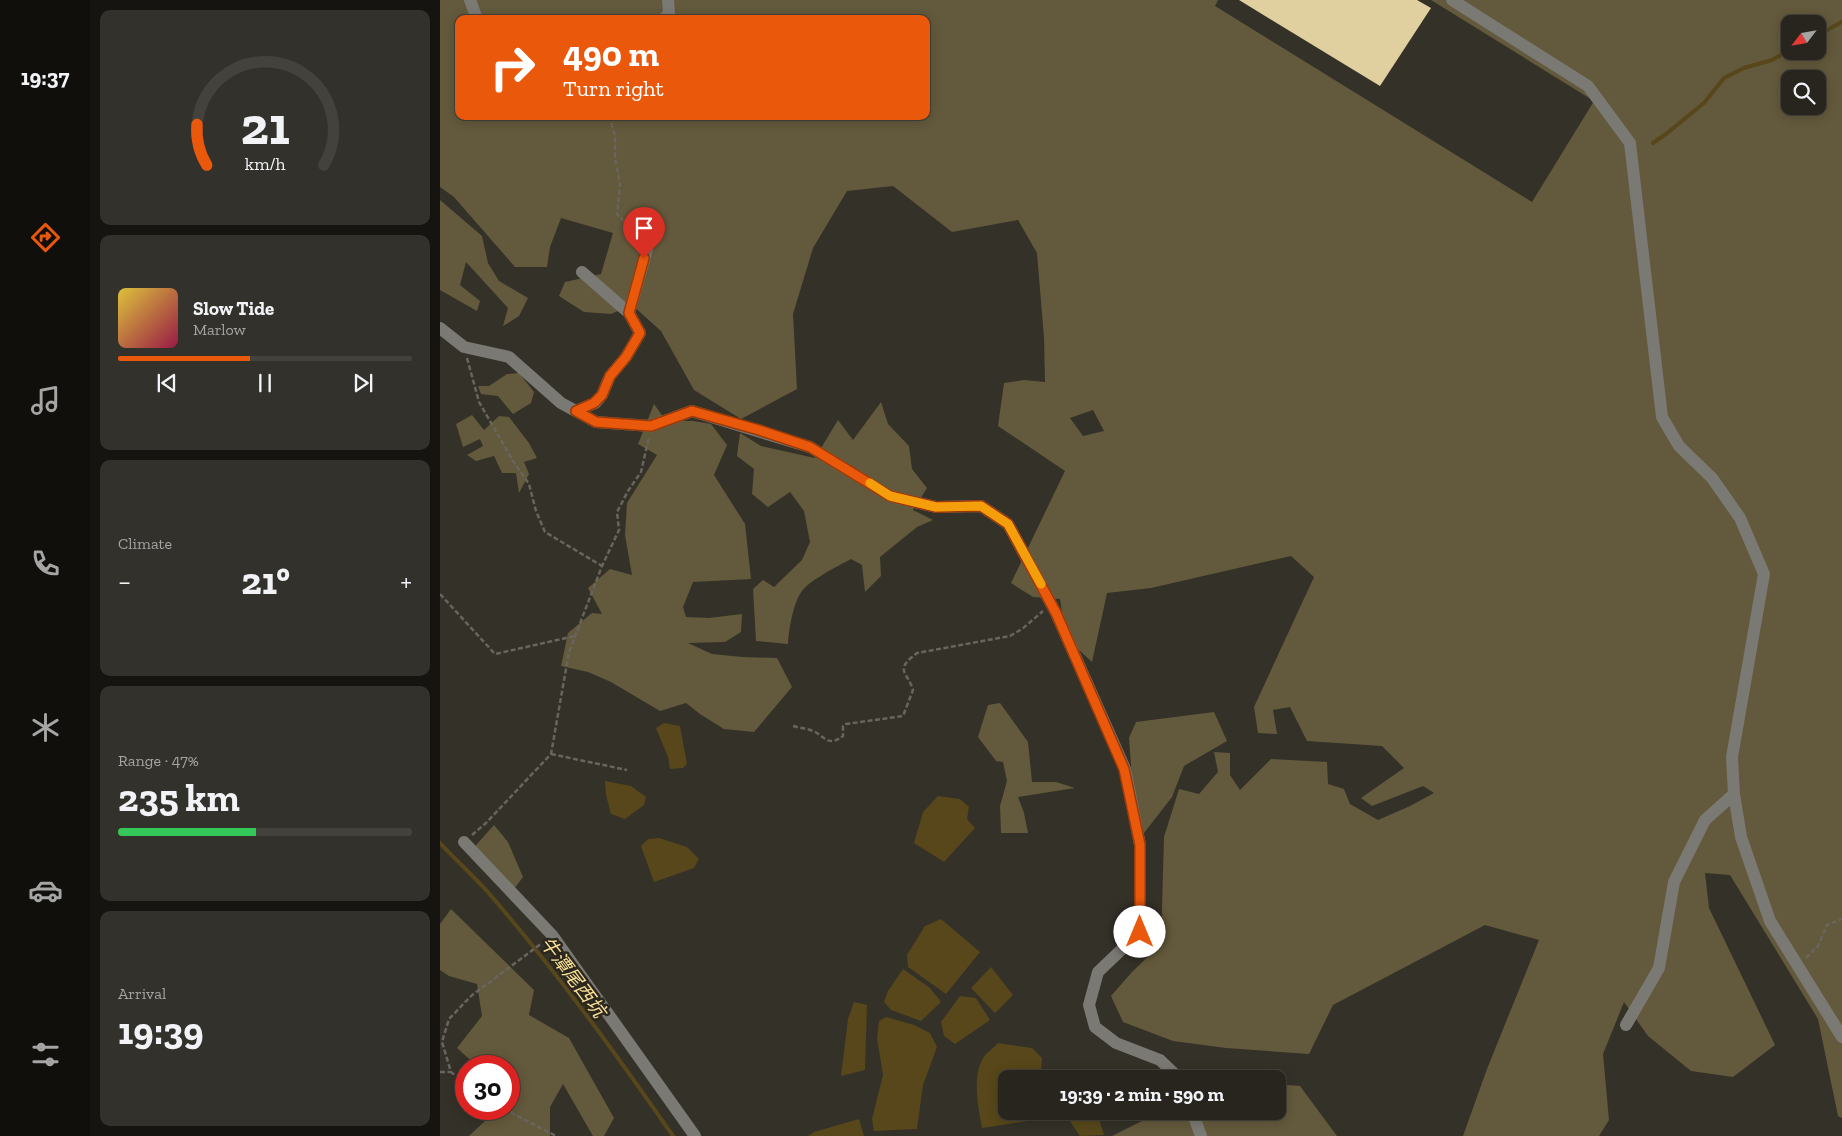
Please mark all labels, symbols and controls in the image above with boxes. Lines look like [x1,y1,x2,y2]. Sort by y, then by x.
north arrow [1781,15,1826,60]
map controls [1781,15,1826,115]
text: 490 m [563,33,659,75]
icon: right [480,35,545,100]
text: 19:37 [21,64,69,91]
button: search [1781,70,1826,115]
text: Turn right [563,75,664,102]
text: 21 [241,95,289,157]
text: km/h [245,153,285,175]
pin [623,207,665,258]
icon: arrive [630,214,658,242]
icon: directions [28,220,63,255]
text: Slow Tide [193,297,274,320]
text: Marlow [193,320,246,339]
icon: previous [153,369,181,397]
icon: pause [251,369,279,397]
icon: next [349,369,377,397]
icon: music [28,383,63,418]
text: Climate [118,534,172,553]
icon: phone [28,546,63,581]
text: 21° [241,558,290,604]
text: − [118,565,131,598]
text: + [400,565,412,598]
icon: climate [28,710,63,745]
text: Range · 47% [118,751,199,770]
text: 235 km [118,775,240,821]
icon: car [28,873,63,908]
position arrow [1113,905,1165,957]
water label: 牛潭尾西坑 [535,932,613,1024]
text: Arrival [118,984,166,1003]
text: 19:39 [118,1008,204,1054]
icon: filters [28,1037,63,1072]
speed limit sign: 30 [455,1055,520,1120]
text: 19:39 · 2 min · 590 m [1060,1083,1224,1106]

